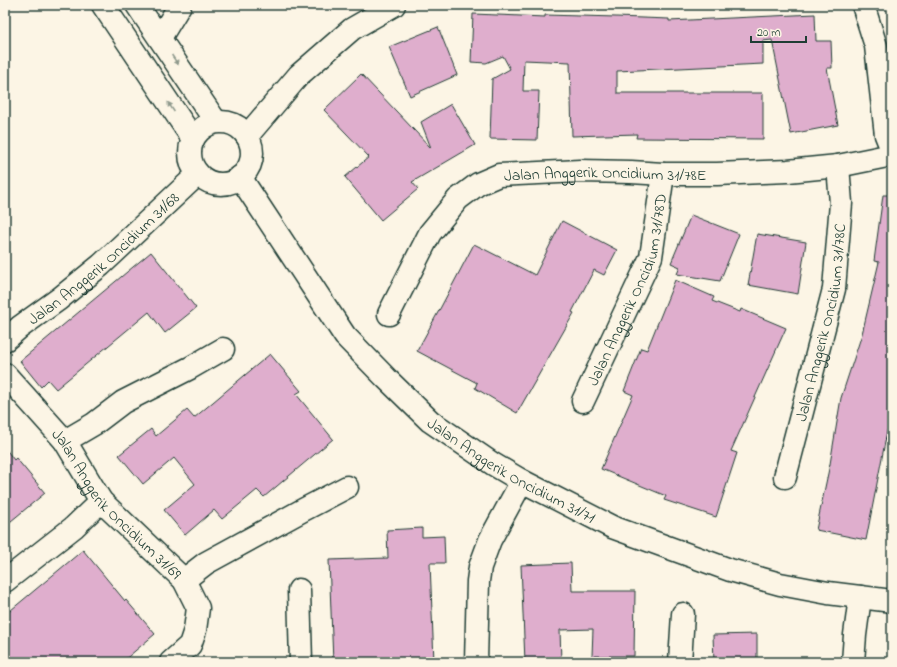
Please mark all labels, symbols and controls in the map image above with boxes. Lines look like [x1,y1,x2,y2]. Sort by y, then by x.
scale bar [751,18,806,44]
text: 20 m [757,24,780,42]
one-way arrow [171,55,179,65]
one-way arrow [168,101,175,113]
street label: Jalan Anggerik Oncidium 31/78E [503,161,707,189]
street label: Jalan Anggerik Oncidium 31/68 [23,187,186,332]
street label: Jalan Anggerik Oncidium 31/78D [582,192,674,390]
street label: Jalan Anggerik Oncidium 31/78C [790,223,853,424]
street label: Jalan Anggerik Oncidium 31/71 [421,412,599,531]
street label: Jalan Anggerik Oncidium 31/69 [45,424,186,586]

